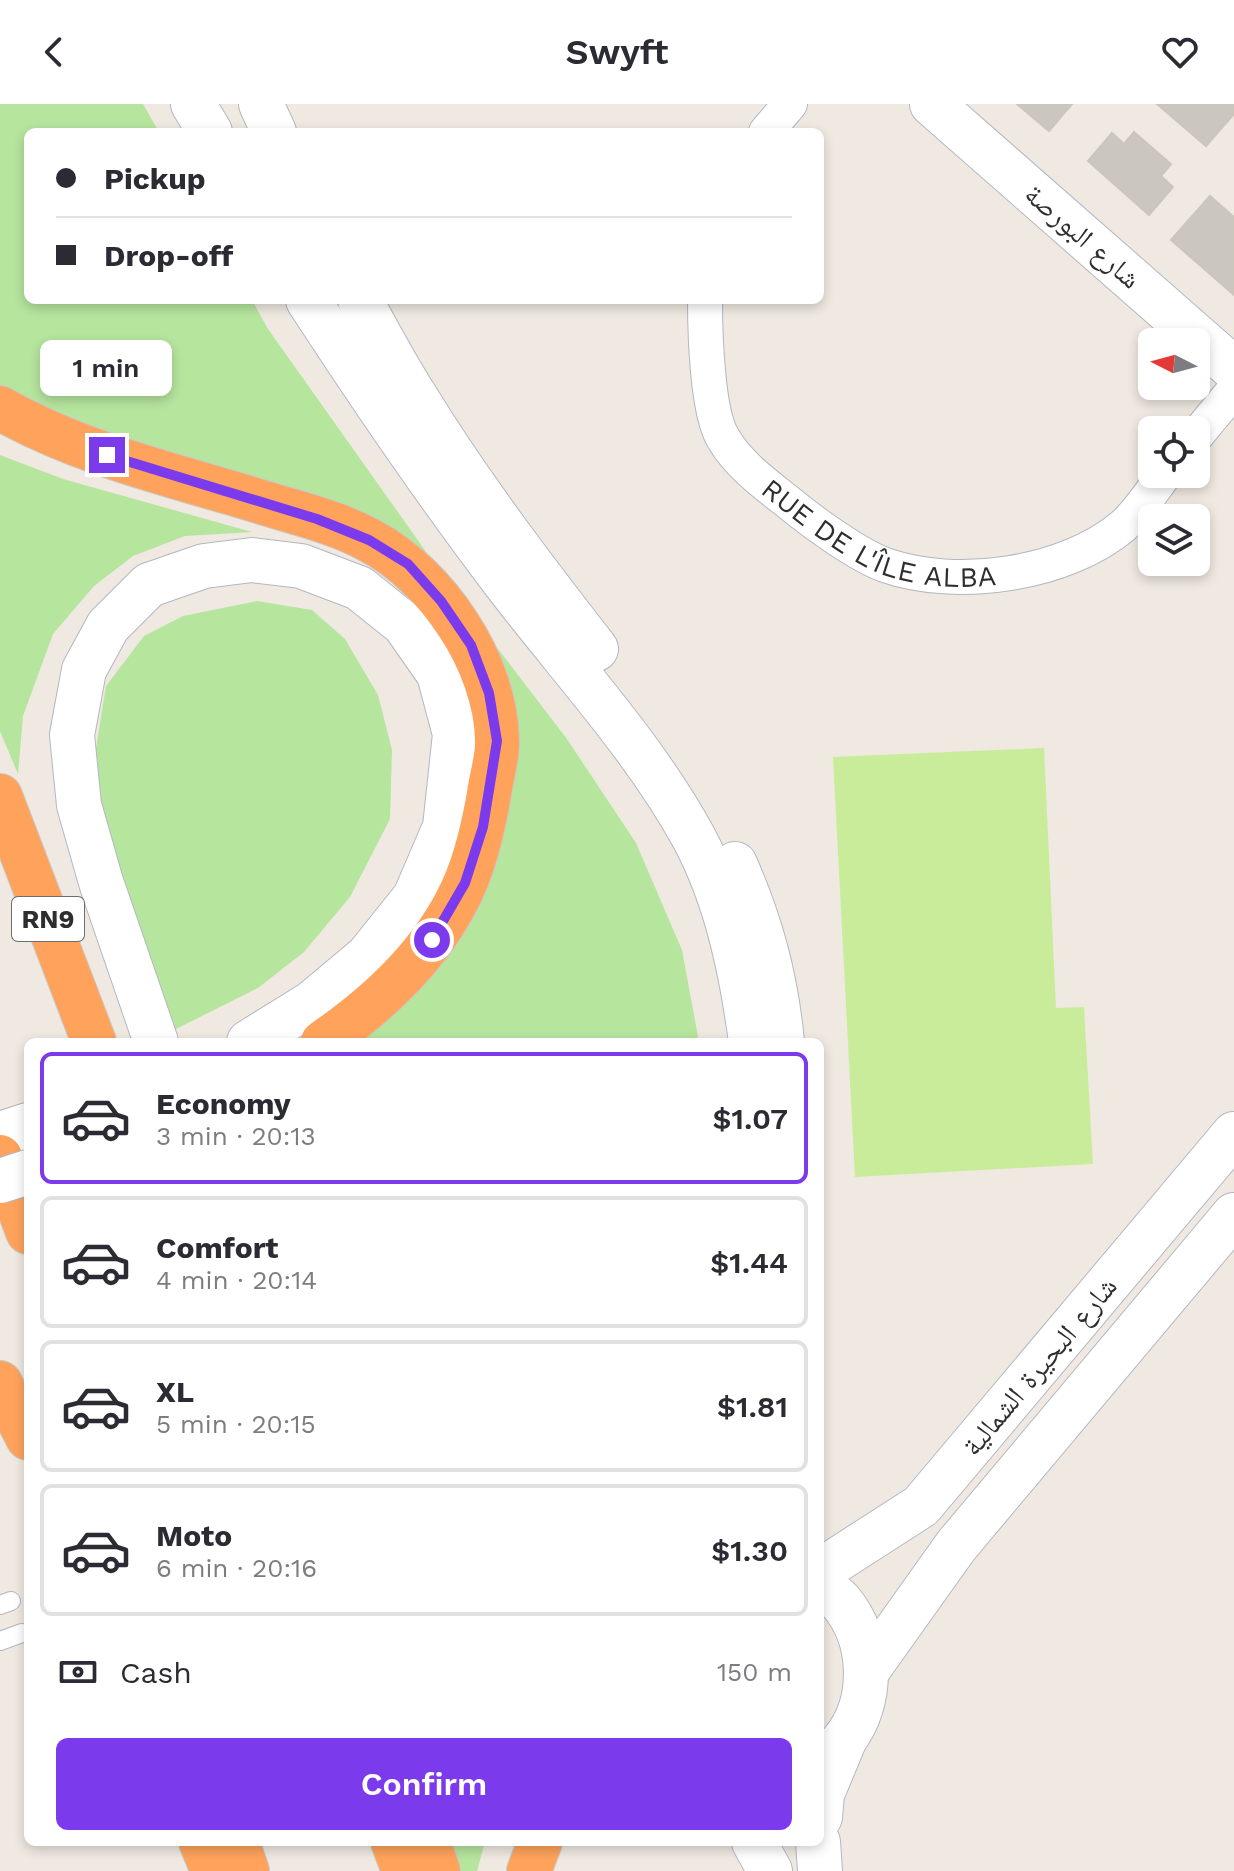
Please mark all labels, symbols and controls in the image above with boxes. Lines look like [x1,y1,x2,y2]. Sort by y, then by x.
icon: back [32,30,76,74]
icon: heart [1158,30,1202,74]
text: Swyft [565,31,669,73]
text: Pickup [104,161,206,196]
street label: شارع البورصة [1018,177,1147,296]
text: Drop-off [104,238,233,273]
north arrow [1138,328,1210,400]
map controls [1138,328,1210,576]
callout: 1 min [41,339,173,395]
text: 1 min [73,353,139,383]
button: locate [1138,416,1210,488]
route end [89,437,125,473]
street label: RUE DE L'ÎLE ALBA [755,472,997,594]
button: layers [1138,504,1210,576]
road number: RN9 [12,897,84,941]
route start [414,922,450,958]
icon: car [60,1082,132,1154]
text: Economy [156,1086,291,1121]
text: $1.07 [712,1101,788,1136]
text: 3 min · 20:13 [156,1121,316,1151]
icon: car [60,1226,132,1298]
text: Comfort [156,1230,278,1265]
text: $1.44 [710,1245,788,1280]
text: 4 min · 20:14 [156,1265,317,1295]
street label: شارع البحيرة الشمالية [955,1270,1124,1463]
icon: car [60,1370,132,1442]
text: XL [156,1374,194,1409]
text: $1.81 [717,1389,788,1424]
text: 5 min · 20:15 [156,1409,316,1439]
icon: car [60,1514,132,1586]
text: Moto [156,1518,232,1553]
text: $1.30 [711,1533,788,1568]
text: 6 min · 20:16 [156,1553,317,1583]
icon: cash [56,1650,100,1694]
text: Cash [120,1655,192,1690]
text: 150 m [717,1657,792,1687]
button: Confirm [56,1738,792,1830]

